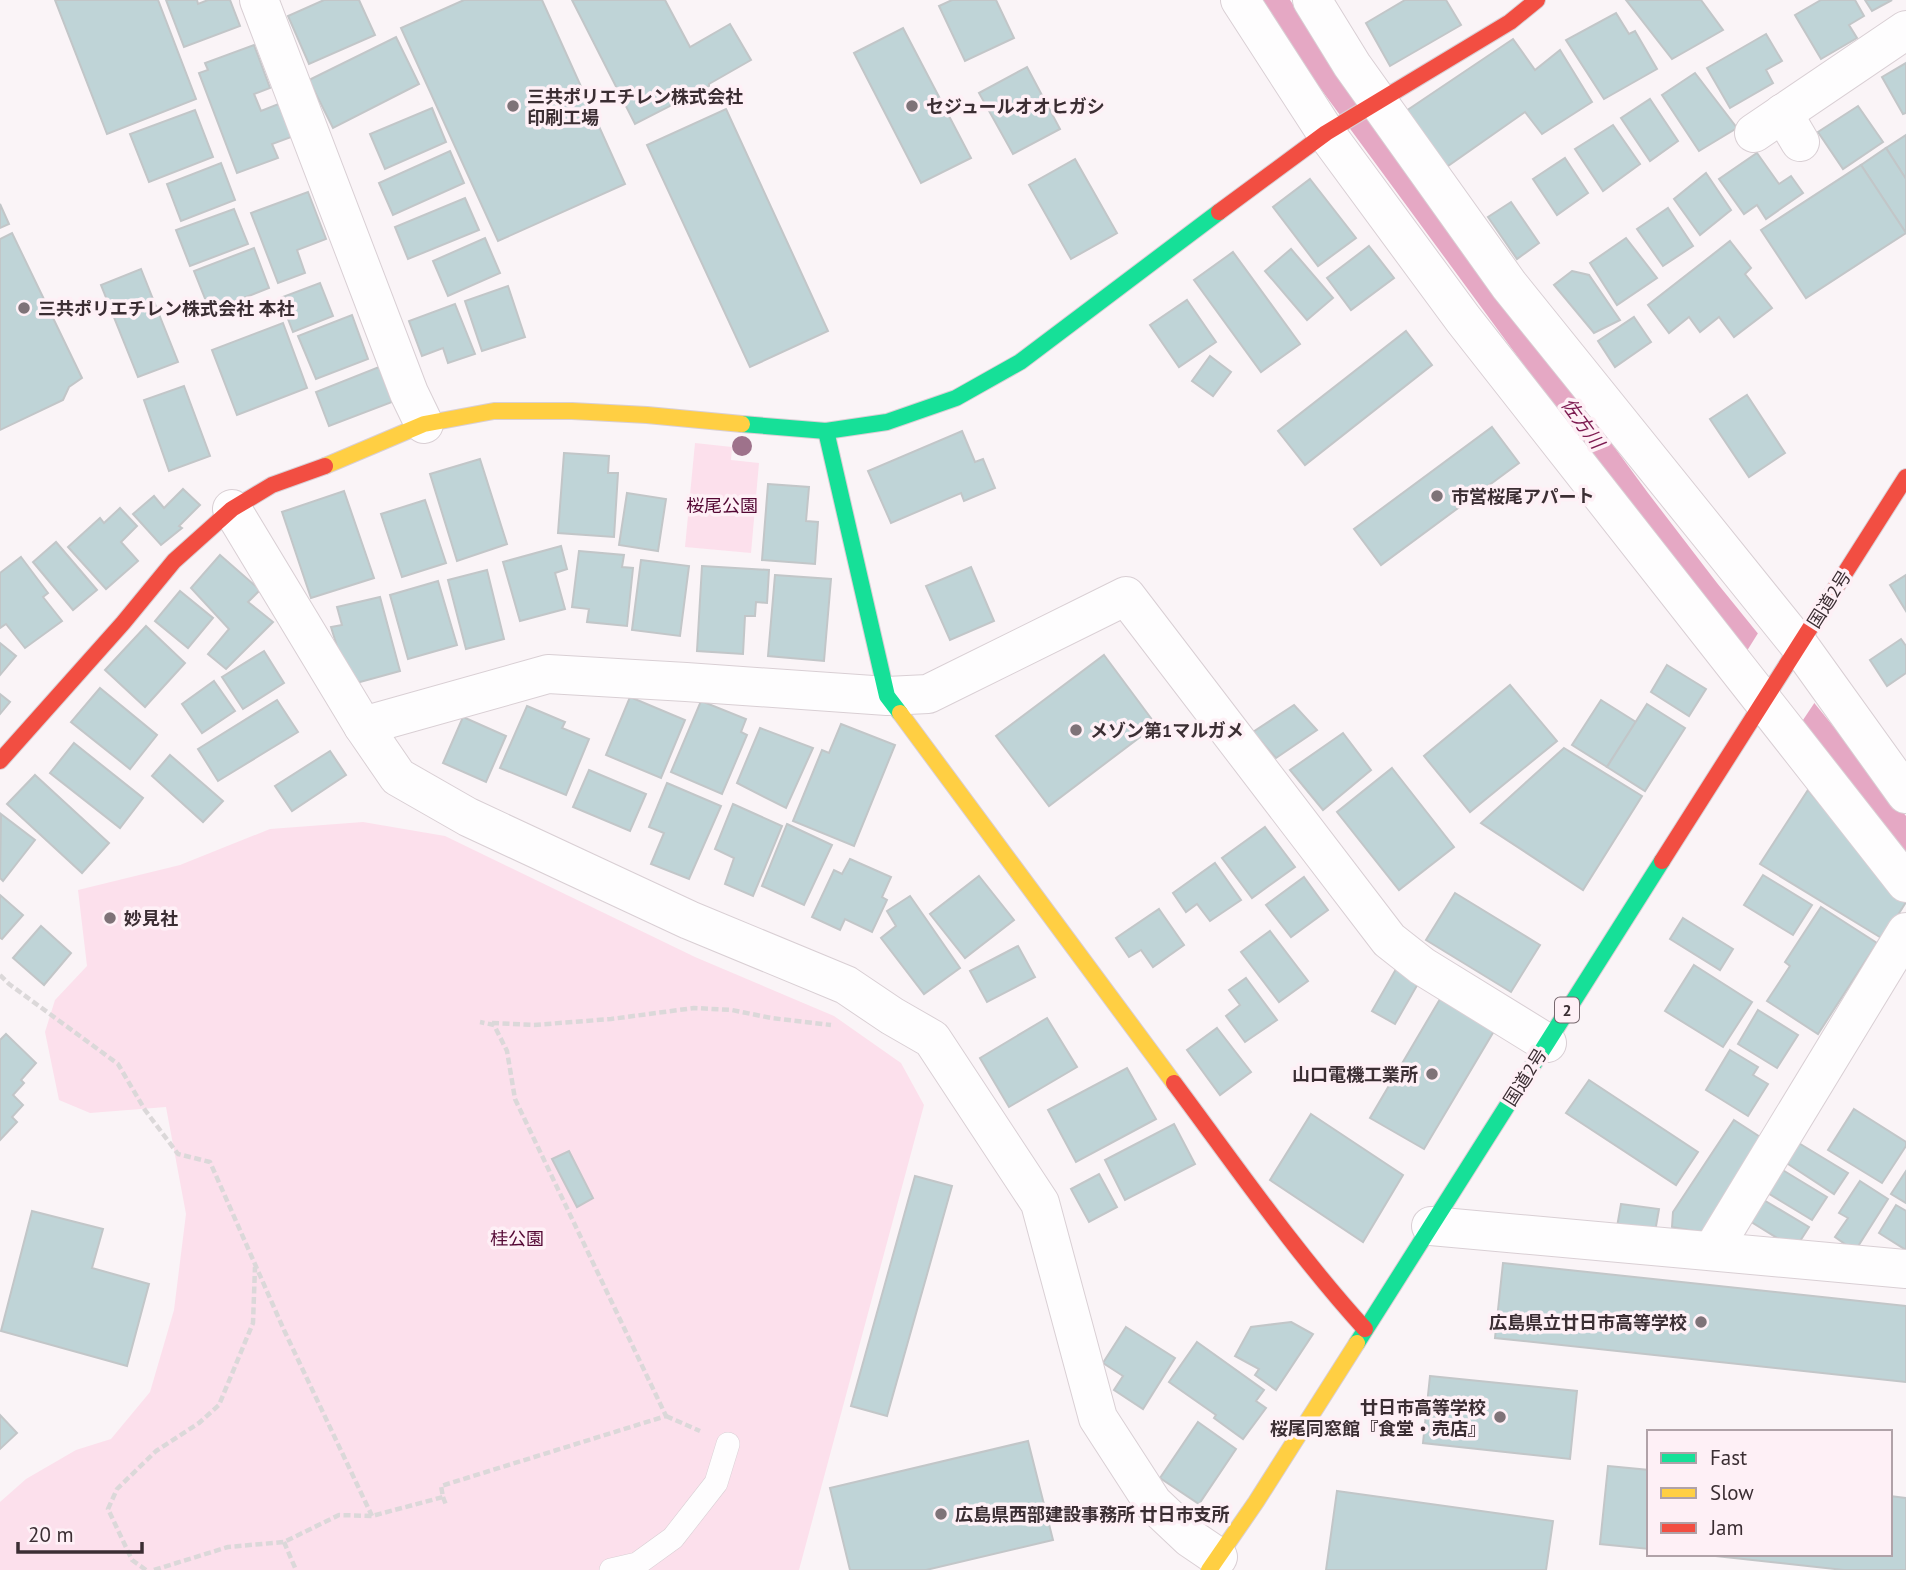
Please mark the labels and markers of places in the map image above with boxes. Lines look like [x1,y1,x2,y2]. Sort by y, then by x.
place label: 三共ポリエチレン株式会社 印刷工場 [527,85,743,129]
place label: セジュールオオヒガシ [926,95,1105,118]
marker: 三共ポリエチレン株式会社 印刷工場 [505,98,521,114]
marker: セジュールオオヒガシ [904,98,920,114]
place label: 三共ポリエチレン株式会社 本社 [38,297,295,320]
marker: 三共ポリエチレン株式会社 本社 [16,300,32,316]
place label: 市営桜尾アパート [1451,485,1595,508]
marker: 市営桜尾アパート [1429,488,1445,504]
place label: メゾン第1マルガメ [1090,719,1244,742]
marker: メゾン第1マルガメ [1068,722,1084,738]
place label: 妙見社 [124,907,178,930]
marker: 妙見社 [102,910,118,926]
place label: 山口電機工業所 [1292,1063,1418,1086]
marker: 山口電機工業所 [1424,1066,1440,1082]
place label: 広島県立廿日市高等学校 [1489,1311,1687,1334]
marker: 広島県立廿日市高等学校 [1693,1314,1709,1330]
place label: 廿日市高等学校 桜尾同窓館『食堂・売店』 [1270,1396,1486,1440]
marker: 廿日市高等学校 桜尾同窓館『食堂・売店』 [1492,1409,1508,1425]
place label: 広島県西部建設事務所 廿日市支所 [955,1503,1230,1526]
marker: 広島県西部建設事務所 廿日市支所 [933,1506,949,1522]

